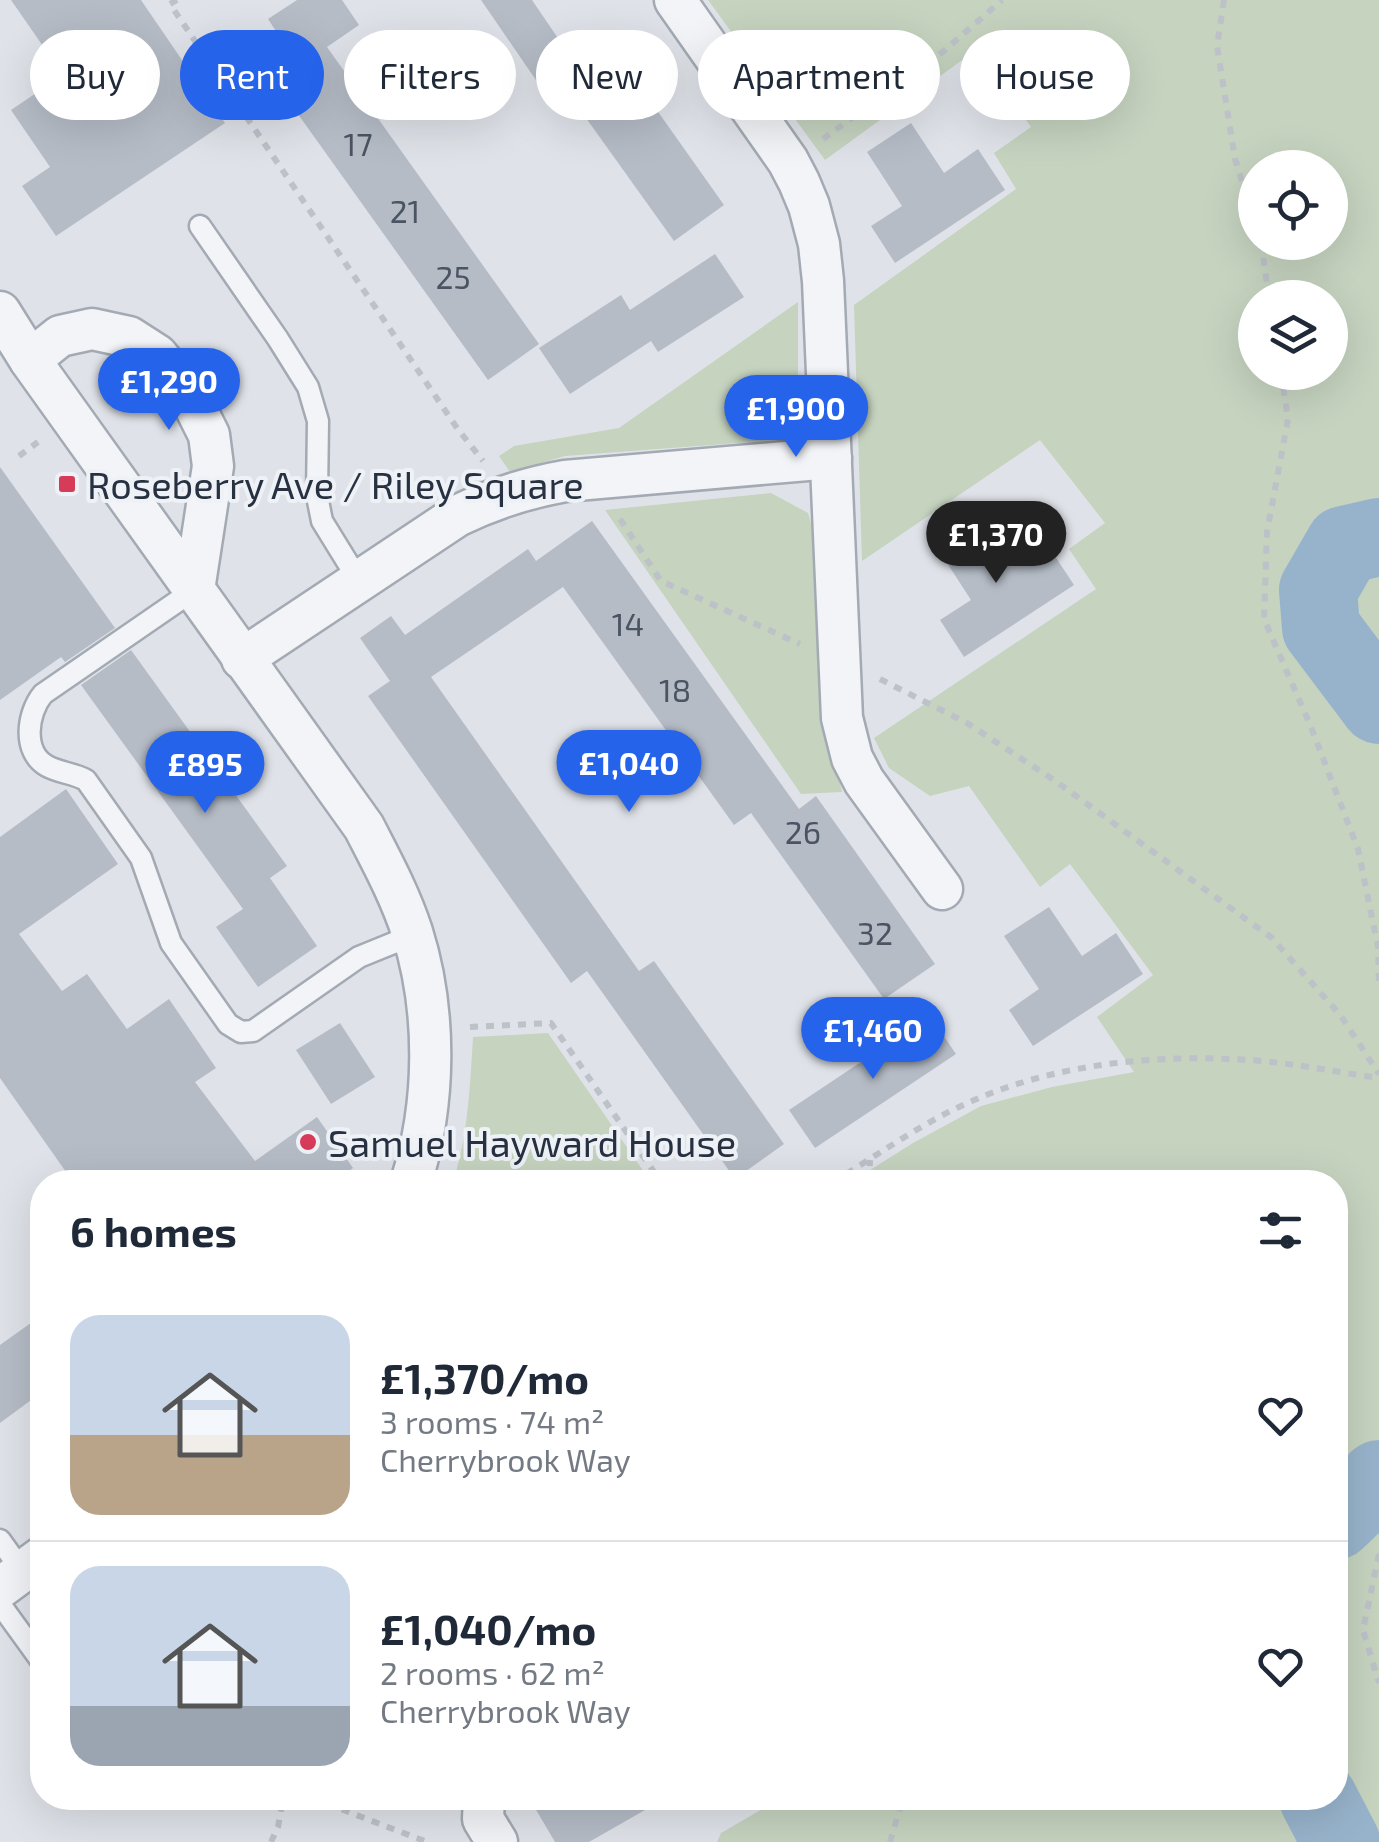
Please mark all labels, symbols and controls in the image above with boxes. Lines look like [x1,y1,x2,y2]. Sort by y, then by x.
chip: Buy [30,30,160,120]
chip: Rent [180,30,324,120]
chip: Filters [344,30,516,120]
chip: New [536,30,678,120]
chip: Apartment [698,30,940,120]
chip: House [960,30,1130,120]
house number: 17 [343,124,373,162]
map controls [1238,150,1348,390]
button: locate [1238,150,1348,260]
house number: 21 [390,191,420,229]
house number: 25 [435,257,471,295]
button: layers [1238,280,1348,390]
pin: £1,290 [88,348,250,433]
text: £1,290 [120,361,218,399]
pin: £1,900 [715,375,877,460]
text: £1,900 [746,388,846,426]
place label: Roseberry Ave / Riley Square [87,461,584,507]
marker: Roseberry Ave / Riley Square [56,473,78,495]
pin: £1,370 [915,501,1077,586]
text: £1,370 [948,514,1044,552]
house number: 14 [612,604,644,642]
house number: 18 [659,670,691,708]
pin: £1,040 [548,730,710,815]
pin: £895 [146,731,264,816]
text: £1,040 [578,743,680,781]
text: £895 [167,744,243,782]
house number: 26 [785,812,821,850]
house number: 32 [857,913,893,951]
pin: £1,460 [792,997,954,1082]
text: £1,460 [823,1010,923,1048]
place label: Samuel Hayward House [328,1119,736,1165]
marker: Samuel Hayward House [297,1131,319,1153]
icon: filters [1253,1203,1308,1258]
text: 6 homes [70,1205,237,1255]
text: £1,370/mo [380,1352,589,1402]
icon: home [150,1355,270,1475]
icon: heart [1253,1388,1308,1443]
text: 3 rooms · 74 m² [380,1402,604,1440]
text: Cherrybrook Way [380,1440,631,1478]
text: £1,040/mo [380,1603,596,1653]
icon: home [150,1606,270,1726]
icon: heart [1253,1639,1308,1694]
text: 2 rooms · 62 m² [380,1653,605,1691]
text: Cherrybrook Way [380,1691,631,1729]

